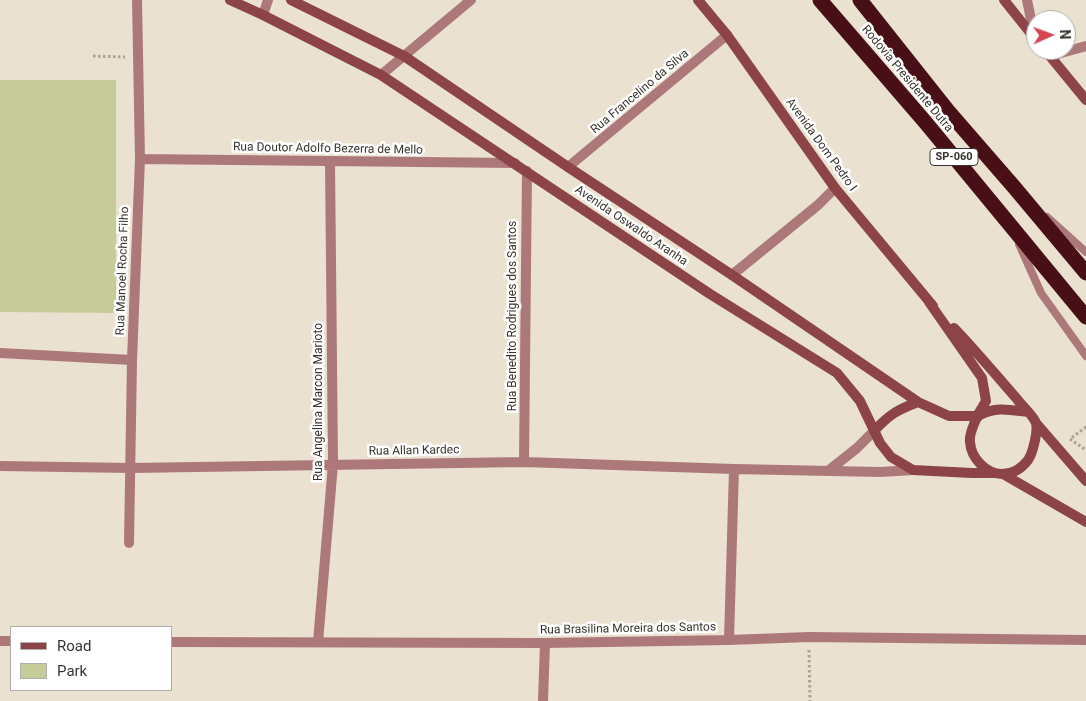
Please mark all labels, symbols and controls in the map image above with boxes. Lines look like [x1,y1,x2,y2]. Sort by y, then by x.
north arrow [1026,10,1076,60]
street label: Rodovia Presidente Dutra [858,23,956,135]
text: N [1057,29,1073,40]
street label: Rua Francelino da Silva [588,47,692,137]
street label: Avenida Dom Pedro I [782,96,860,194]
street label: Rua Doutor Adolfo Bezerra de Mello [233,140,423,158]
road number: SP-060 [930,148,978,166]
street label: Avenida Oswaldo Aranha [572,183,690,269]
street label: Rua Manoel Rocha Filho [114,206,132,336]
street label: Rua Benedito Rodrigues dos Santos [506,221,520,411]
street label: Rua Angelina Marcon Marioto [312,323,326,481]
street label: Rua Allan Kardec [369,443,459,459]
street label: Rua Brasilina Moreira dos Santos [540,620,716,638]
legend [10,626,172,691]
text: Road [57,637,91,655]
text: Park [57,662,87,680]

